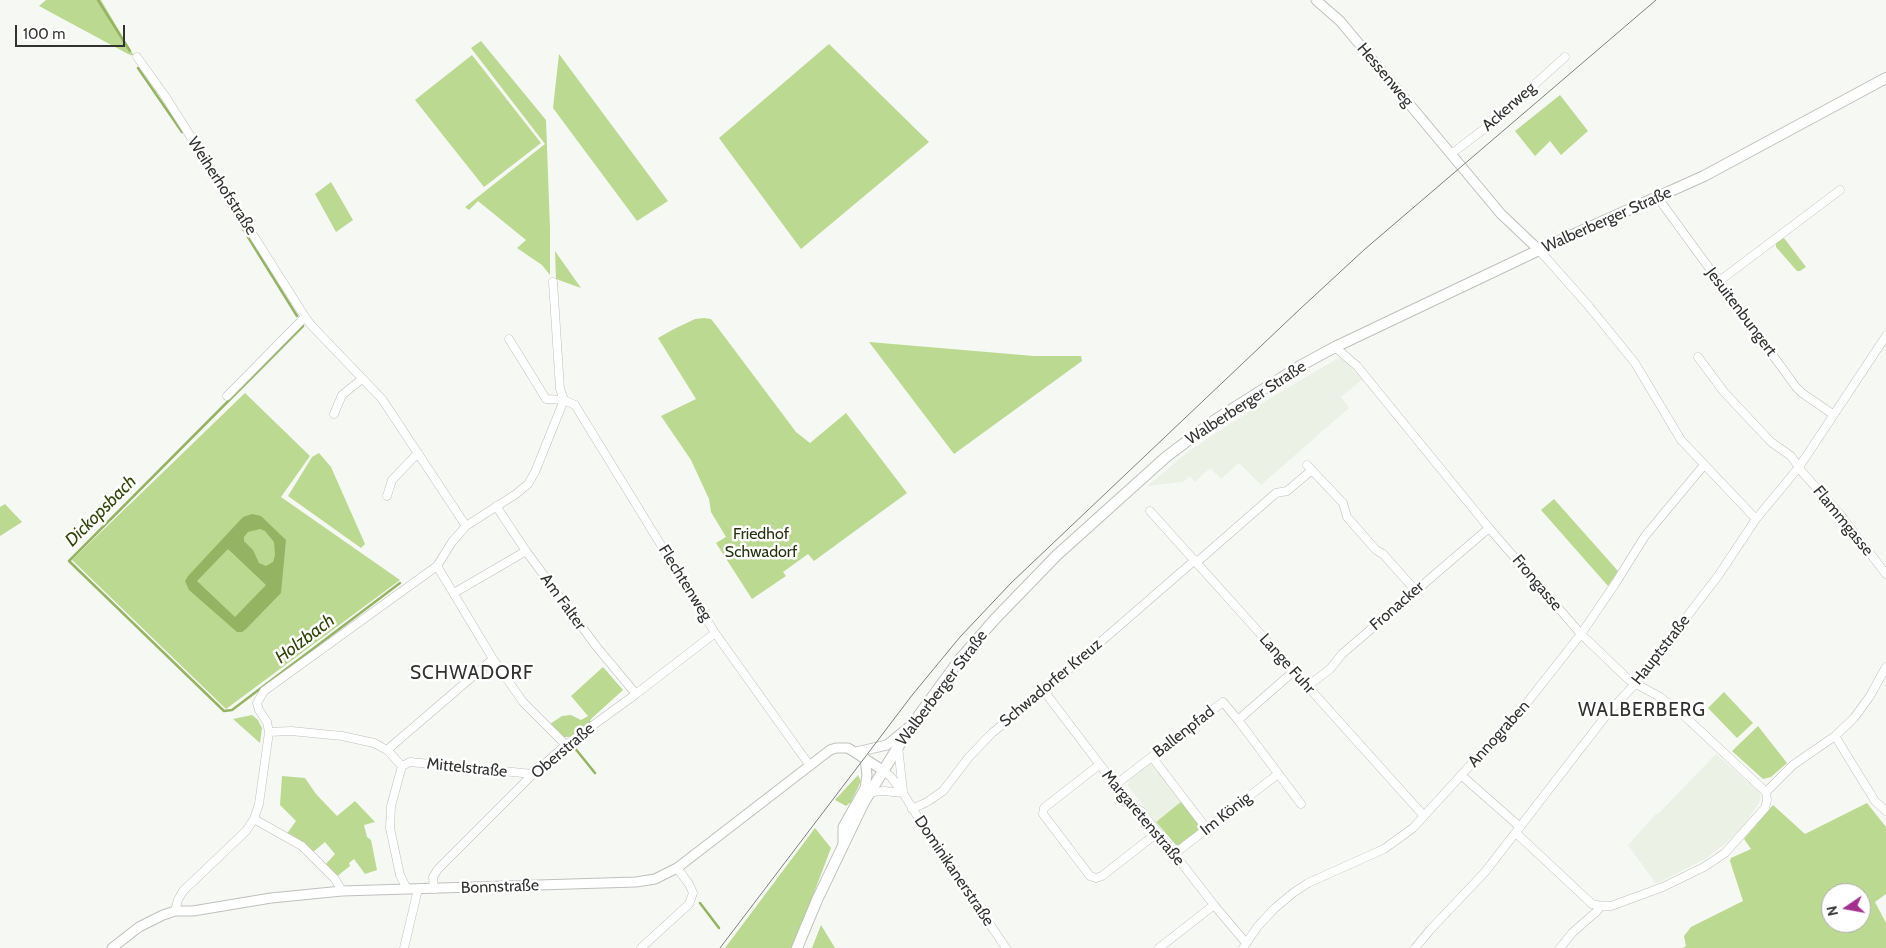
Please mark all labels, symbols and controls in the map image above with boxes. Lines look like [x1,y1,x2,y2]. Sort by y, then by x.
scale bar [18,15,128,47]
text: 100 m [23,25,65,43]
street label: Hessenweg [1353,39,1417,111]
street label: Ackerweg [1478,79,1540,135]
street label: Weiherhofstraße [183,134,261,238]
street label: Walberberger Straße [1539,183,1675,257]
street label: Jesuitenbungert [1702,264,1780,360]
street label: Walberberger Straße [1182,357,1310,449]
water label: Dickopsbach [61,471,141,551]
street label: Flammgasse [1809,482,1877,560]
park label: Friedhof Schwadorf [725,524,797,562]
street label: Flechtenweg [654,541,716,625]
street label: Frongasse [1508,551,1566,615]
street label: Am Falter [536,570,590,634]
street label: Fronacker [1366,577,1428,635]
water label: Holzbach [271,610,339,668]
street label: Hauptstraße [1628,611,1694,689]
street label: Walberberger Straße [892,627,992,749]
street label: Lange Fuhr [1255,630,1319,698]
street label: Schwadorfer Kreuz [996,635,1106,731]
district label: SCHWADORF [409,662,535,684]
street label: Annograben [1464,697,1534,771]
district label: WALBERBERG [1577,699,1707,721]
street label: Ballenpfad [1150,702,1218,762]
street label: Oberstraße [528,719,598,783]
street label: Mittelstraße [426,754,508,782]
street label: Margaretenstraße [1098,766,1188,870]
street label: Im König [1197,788,1255,840]
street label: Dominikanerstraße [910,812,998,930]
street label: Bonnstraße [461,876,539,898]
north arrow [1821,883,1871,933]
text: N [1822,904,1842,918]

